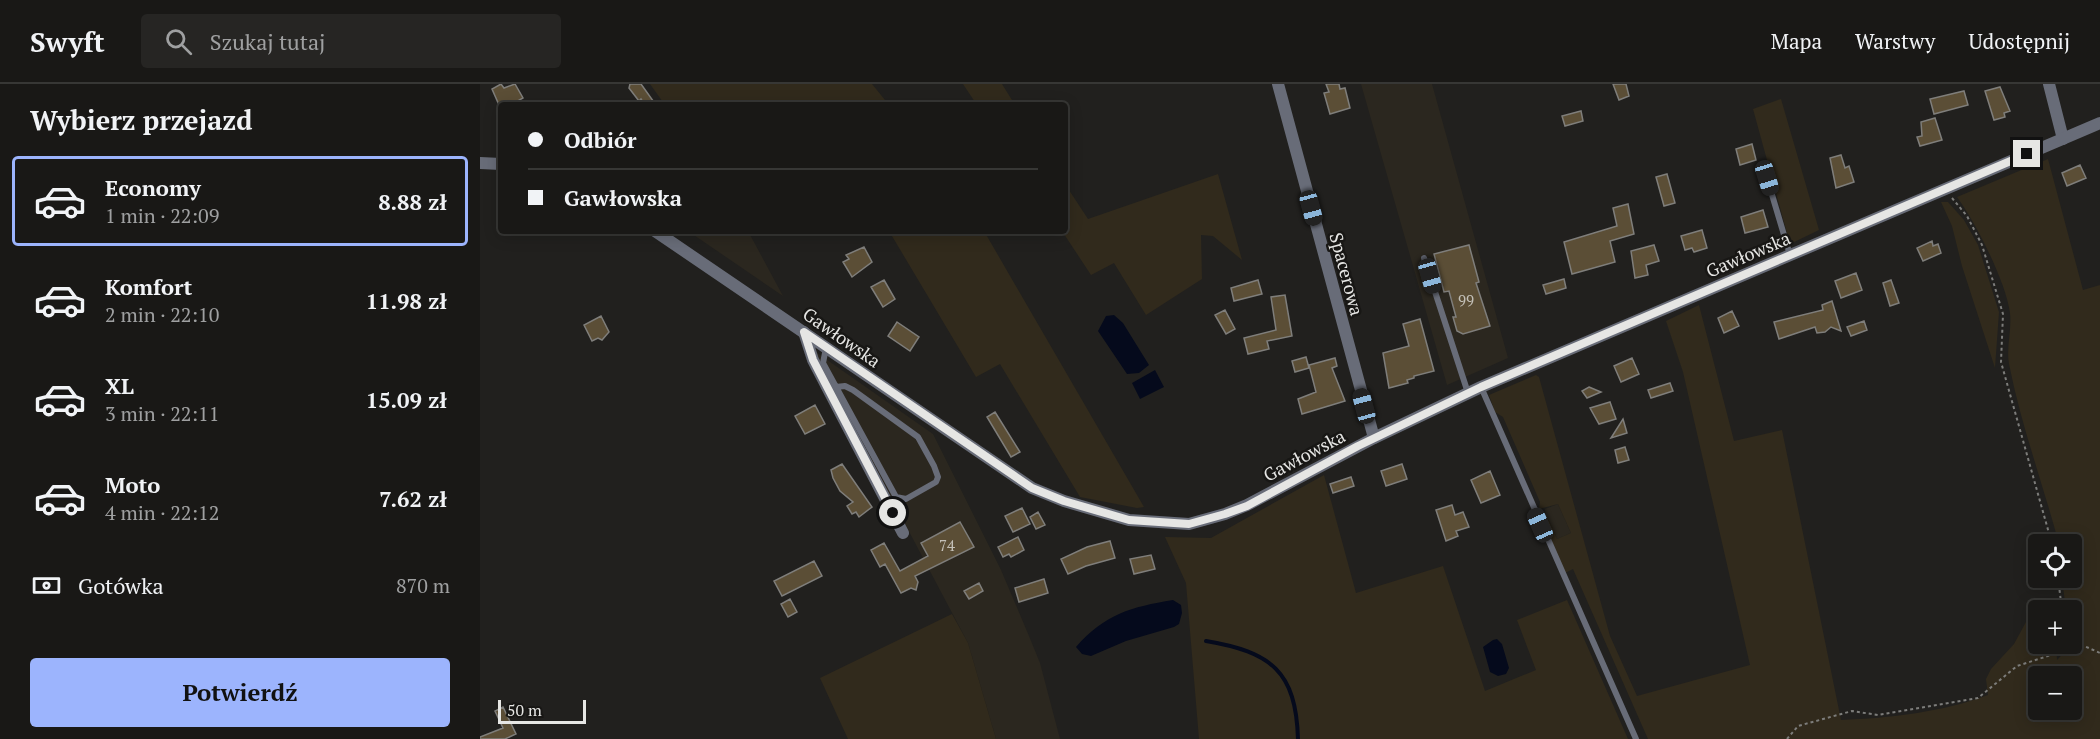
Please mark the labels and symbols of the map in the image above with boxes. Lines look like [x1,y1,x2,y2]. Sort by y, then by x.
route end [2013,140,2040,167]
car [1753,158,1781,198]
car [1298,188,1324,228]
street label: Gawłowska [1702,225,1794,283]
street label: Spacerowa [1324,230,1370,318]
car [1416,256,1444,296]
house number: 99 [1458,290,1474,310]
street label: Gawłowska [798,302,886,372]
car [1351,386,1377,426]
street label: Gawłowska [1259,423,1349,487]
route start [879,499,906,526]
car [1524,505,1556,545]
house number: 74 [939,535,955,555]
scale bar [498,697,586,724]

